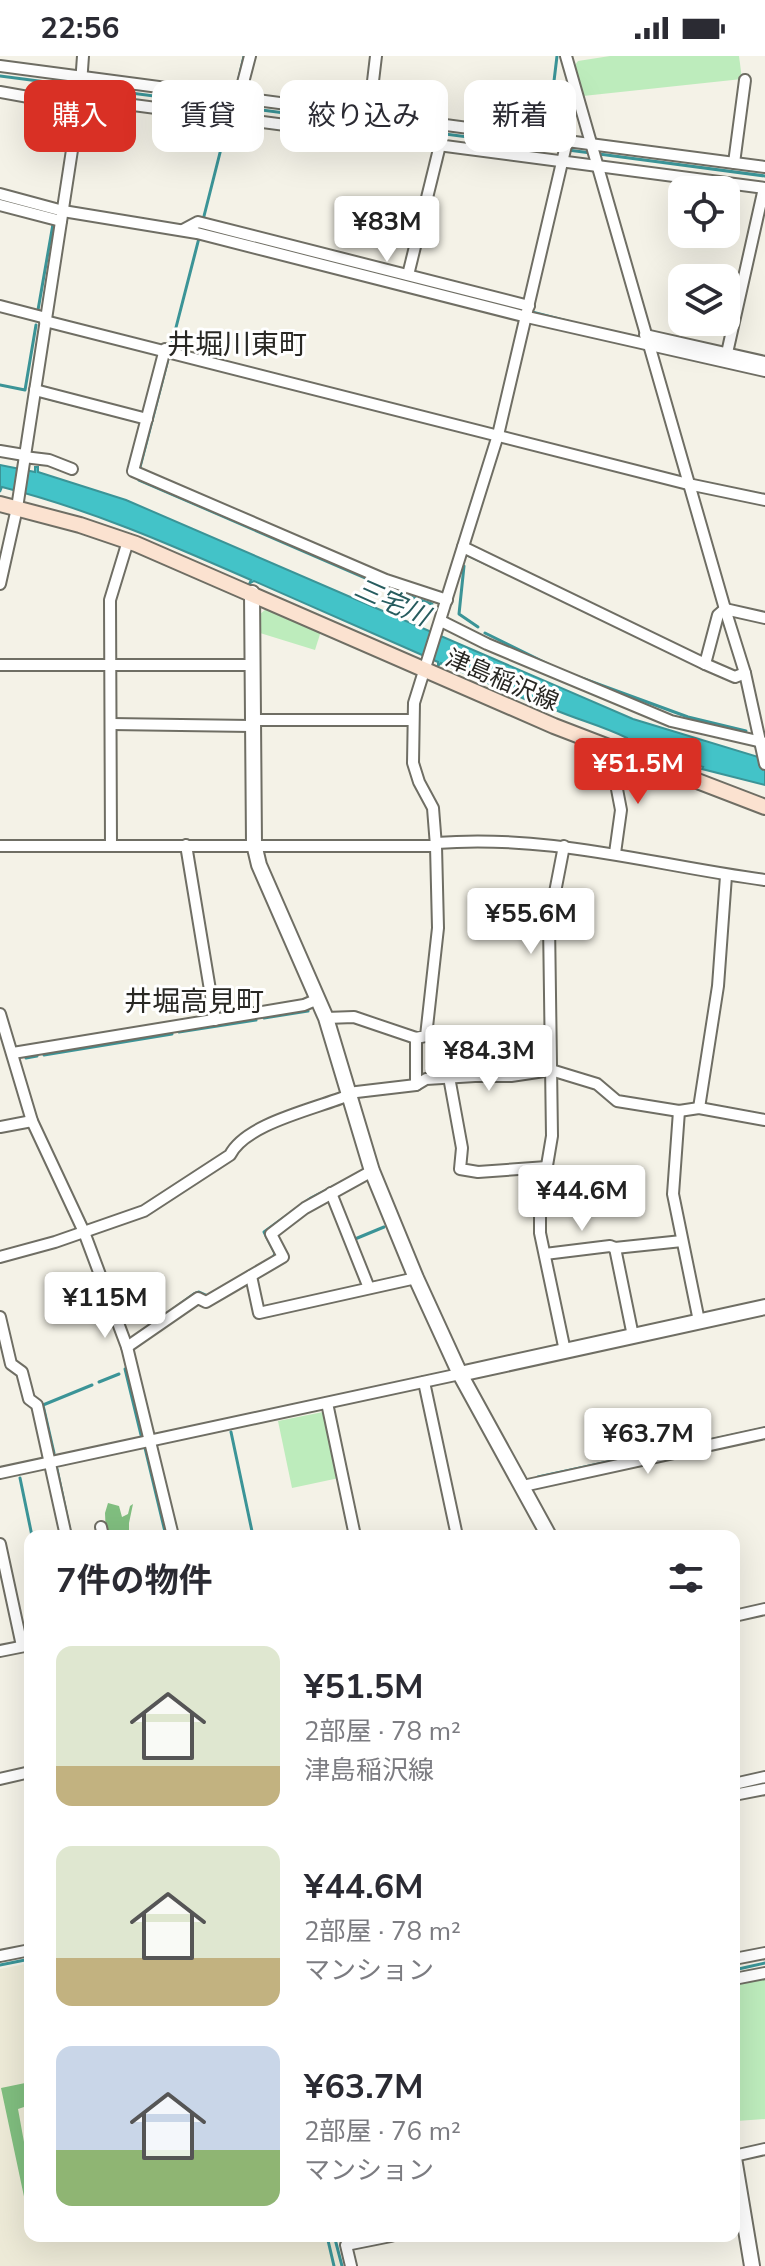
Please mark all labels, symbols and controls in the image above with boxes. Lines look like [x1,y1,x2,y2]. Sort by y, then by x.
text: 22:56 [40,8,119,49]
chip: 購入 [24,80,136,152]
chip: 賃貸 [152,80,264,152]
chip: 絞り込み [280,80,448,152]
chip: 新着 [464,80,576,152]
map controls [668,176,740,336]
button: locate [668,176,740,248]
pin: ¥83M [340,196,434,264]
text: ¥83M [352,204,422,239]
button: layers [668,264,740,336]
district label: 井堀川東町 [167,326,307,364]
water label: 三宅川 [349,571,437,636]
street label: 津島稲沢線 [441,642,563,718]
pin: ¥51.5M [573,738,703,806]
text: ¥51.5M [592,746,684,781]
pin: ¥55.6M [466,888,596,956]
text: ¥55.6M [485,896,577,931]
district label: 井堀高見町 [124,983,264,1021]
pin: ¥84.3M [424,1025,554,1093]
text: ¥84.3M [443,1033,535,1068]
pin: ¥44.6M [517,1165,647,1233]
text: ¥44.6M [536,1173,628,1208]
pin: ¥115M [49,1272,161,1340]
text: ¥115M [63,1280,147,1315]
pin: ¥63.7M [583,1408,713,1476]
text: ¥63.7M [602,1416,694,1451]
icon: filters [664,1556,708,1600]
text: 7件の物件 [56,1558,212,1604]
text: ¥51.5M [304,1664,424,1710]
icon: home [120,1678,216,1774]
text: 2部屋 · 78 m² [304,1714,461,1749]
text: 津島稲沢線 [304,1753,434,1788]
text: ¥44.6M [304,1864,424,1910]
icon: home [120,1878,216,1974]
text: 2部屋 · 78 m² [304,1914,461,1949]
text: マンション [304,1953,434,1988]
text: ¥63.7M [304,2064,424,2110]
icon: home [120,2078,216,2174]
text: 2部屋 · 76 m² [304,2114,461,2149]
text: マンション [304,2153,434,2188]

